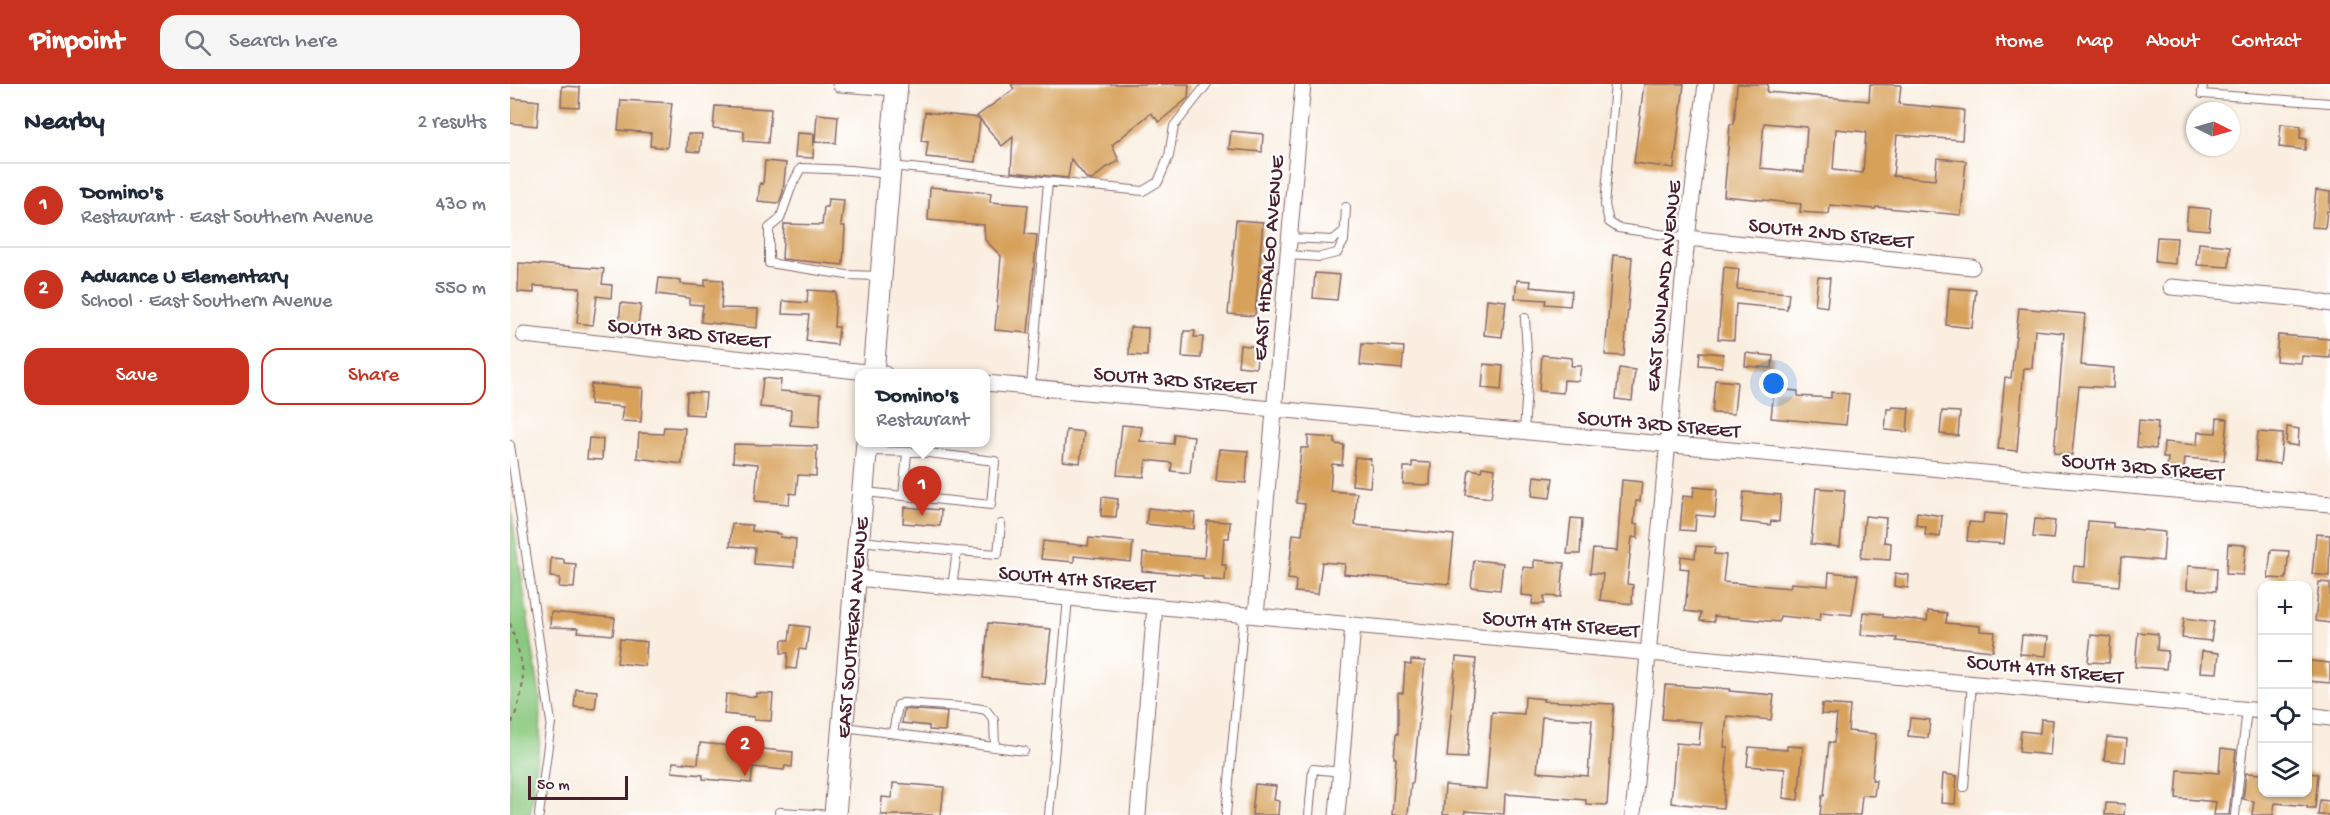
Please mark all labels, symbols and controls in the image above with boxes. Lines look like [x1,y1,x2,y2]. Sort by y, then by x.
search box [160,15,580,69]
text: Pinpoint [30,26,124,59]
icon: search [181,26,214,59]
text: Search here [229,29,337,55]
text: Home [1995,30,2043,55]
text: Map [2076,30,2113,55]
text: About [2146,30,2199,55]
text: Contact [2232,30,2300,55]
north arrow [2186,102,2240,156]
text: Nearby [24,108,105,139]
text: 2 results [417,112,486,135]
street label: EAST HIDALGO AVENUE [1249,154,1292,362]
street label: EAST SUNLAND AVENUE [1642,179,1689,393]
text: Domino's [81,181,163,207]
text: 1 [39,194,48,217]
text: 430 m [436,194,486,217]
text: Restaurant · East Southern Avenue [81,207,373,230]
street label: SOUTH 2ND STREET [1747,214,1915,257]
text: Advance U Elementary [81,265,288,291]
text: 2 [39,278,48,301]
text: 550 m [435,278,486,301]
text: School · East Southern Avenue [81,291,332,314]
street label: SOUTH 3RD STREET [606,315,772,357]
button: Save [24,348,249,405]
button: Share [261,348,486,405]
street label: SOUTH 3RD STREET [1092,363,1258,402]
popup [855,369,990,447]
your location [1759,369,1788,398]
text: Domino's [876,384,958,410]
street label: SOUTH 3RD STREET [1576,407,1742,446]
text: Restaurant [876,410,969,433]
street label: SOUTH 3RD STREET [2060,450,2226,489]
pin: 1 [902,466,942,516]
street label: EAST SOUTHERN AVENUE [833,515,877,740]
street label: SOUTH 4TH STREET [997,562,1157,601]
map controls [2258,581,2312,797]
button: + [2258,581,2312,635]
street label: SOUTH 4TH STREET [1481,607,1641,646]
button: − [2258,635,2312,689]
street label: SOUTH 4TH STREET [1965,651,2125,692]
button: locate [2258,689,2312,743]
pin: 2 [726,726,764,776]
button: layers [2258,743,2312,797]
scale bar [528,773,628,800]
text: 50 m [537,777,570,796]

